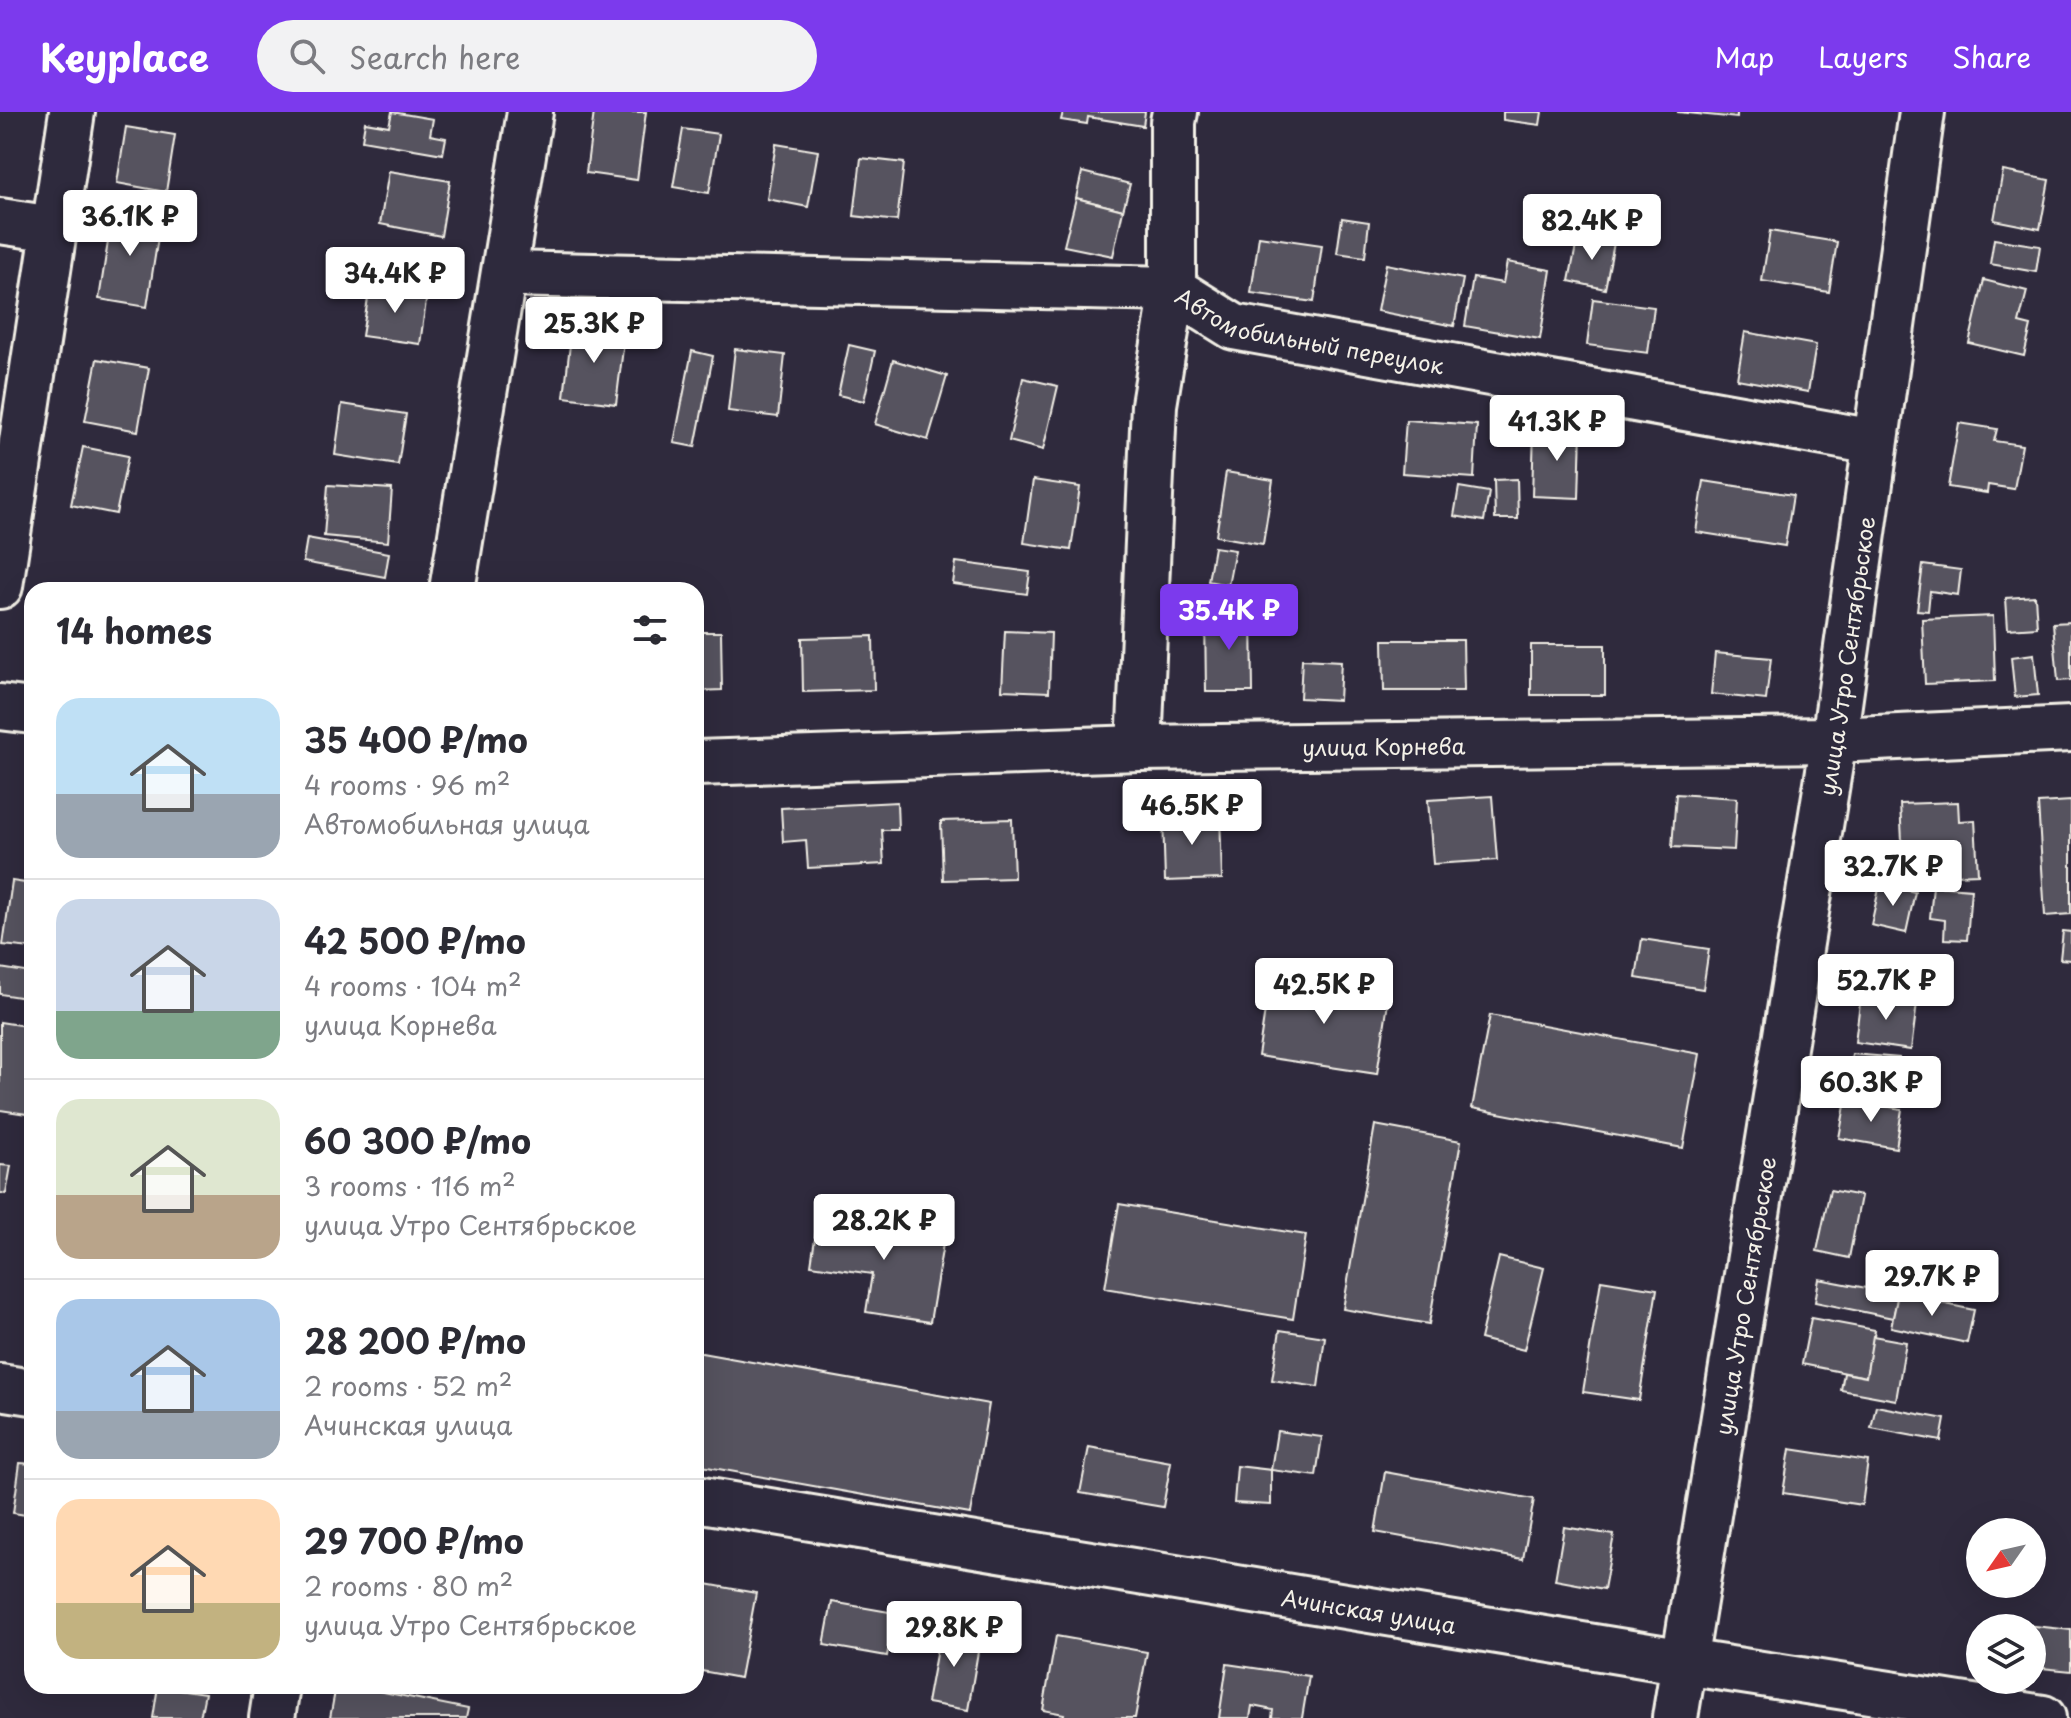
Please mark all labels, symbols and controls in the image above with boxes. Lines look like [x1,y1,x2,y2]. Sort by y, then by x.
search box [257,20,817,92]
text: Keyplace [40,28,209,85]
icon: search [285,34,329,78]
text: Search here [349,34,521,79]
text: Map [1714,35,1774,78]
text: Layers [1818,35,1908,78]
text: Share [1952,35,2031,78]
pin: 36.1K ₽ [56,190,204,258]
pin: 82.4K ₽ [1518,194,1666,262]
text: 36.1K ₽ [81,196,179,235]
text: 82.4K ₽ [1541,200,1643,239]
pin: 34.4K ₽ [321,247,469,315]
text: 34.4K ₽ [344,253,446,292]
street label: Автомобильный переулок [1170,278,1448,381]
pin: 25.3K ₽ [520,297,668,365]
text: 25.3K ₽ [543,303,645,342]
pin: 41.3K ₽ [1483,395,1631,463]
text: 41.3K ₽ [1508,401,1606,440]
street label: улица Утро Сентябрьское [1809,514,1882,798]
pin: 35.4K ₽ [1155,584,1303,652]
text: 35.4K ₽ [1178,590,1280,629]
text: 14 homes [56,604,212,656]
icon: filters [628,608,672,652]
text: 35 400 ₽/mo [304,713,528,765]
street label: улица Корнева [1302,728,1466,763]
icon: home [120,730,216,826]
text: 4 rooms · 96 m² [304,765,510,804]
pin: 46.5K ₽ [1118,779,1266,847]
text: 46.5K ₽ [1141,785,1243,824]
text: Автомобильная улица [304,804,590,843]
pin: 32.7K ₽ [1819,840,1967,908]
text: 32.7K ₽ [1843,846,1943,885]
text: 42 500 ₽/mo [304,914,526,966]
icon: home [120,931,216,1027]
pin: 52.7K ₽ [1812,954,1960,1022]
pin: 42.5K ₽ [1250,958,1398,1026]
text: 52.7K ₽ [1836,960,1936,999]
text: 42.5K ₽ [1273,964,1375,1003]
text: 4 rooms · 104 m² [304,966,522,1005]
text: улица Корнева [304,1005,497,1044]
pin: 60.3K ₽ [1797,1056,1945,1124]
text: 60.3K ₽ [1819,1062,1923,1101]
text: 60 300 ₽/mo [304,1114,531,1166]
icon: home [120,1131,216,1227]
street label: улица Утро Сентябрьское [1705,1154,1783,1437]
text: 3 rooms · 116 m² [304,1166,516,1205]
pin: 28.2K ₽ [810,1194,958,1262]
text: 28.2K ₽ [832,1200,936,1239]
text: улица Утро Сентябрьское [304,1205,637,1244]
pin: 29.7K ₽ [1858,1250,2006,1318]
text: 29.7K ₽ [1884,1256,1980,1295]
text: 28 200 ₽/mo [304,1314,526,1366]
icon: home [120,1331,216,1427]
text: 2 rooms · 52 m² [304,1366,512,1405]
text: Ачинская улица [304,1405,512,1444]
text: 29 700 ₽/mo [304,1514,524,1566]
north arrow [1966,1518,2046,1598]
map controls [1966,1518,2046,1694]
icon: home [120,1531,216,1627]
text: 2 rooms · 80 m² [304,1566,513,1605]
street label: Ачинская улица [1279,1579,1459,1641]
pin: 29.8K ₽ [880,1601,1028,1669]
text: улица Утро Сентябрьское [304,1605,637,1644]
text: 29.8K ₽ [905,1607,1003,1646]
button: layers [1966,1614,2046,1694]

